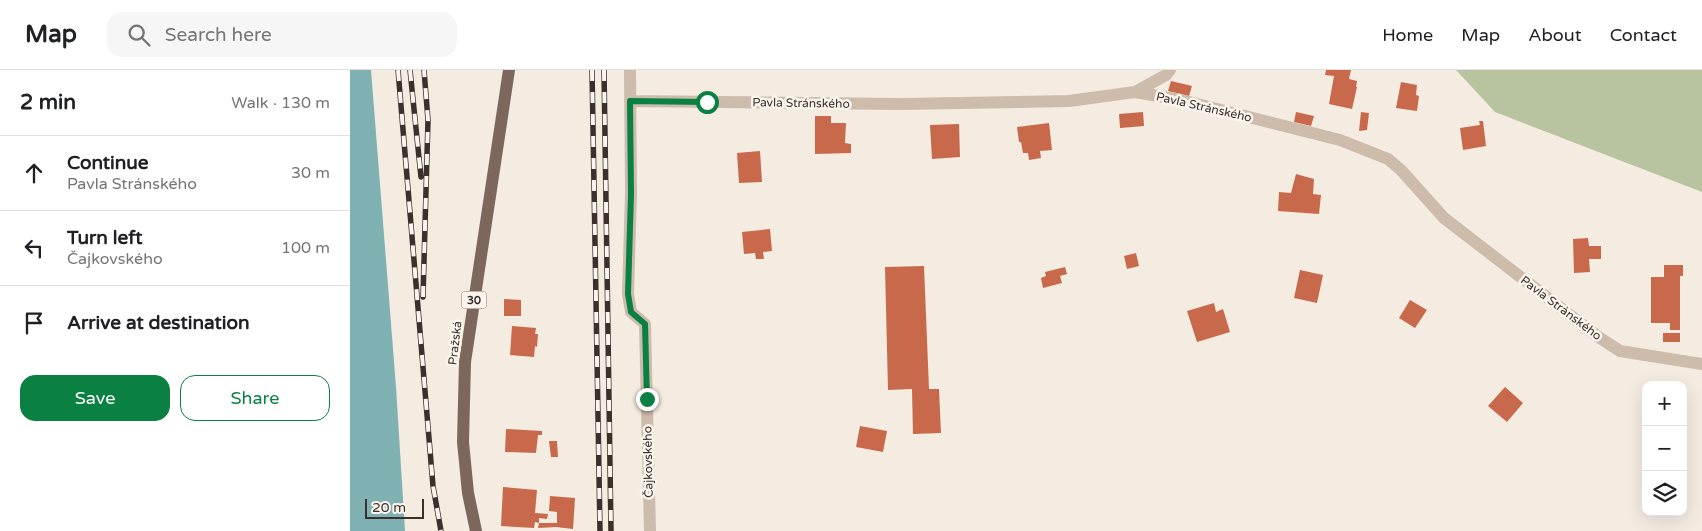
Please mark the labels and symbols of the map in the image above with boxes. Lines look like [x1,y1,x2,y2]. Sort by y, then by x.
street label: Pavla Stránského [1155,89,1253,125]
route start [696,91,719,114]
street label: Pavla Stránského [752,95,850,111]
street label: Pavla Stránského [1518,273,1604,343]
road number: 30 [462,292,486,308]
street label: Pražská [445,320,465,366]
route end [636,388,659,411]
street label: Čajkovského [640,426,656,498]
scale bar [365,496,424,519]

